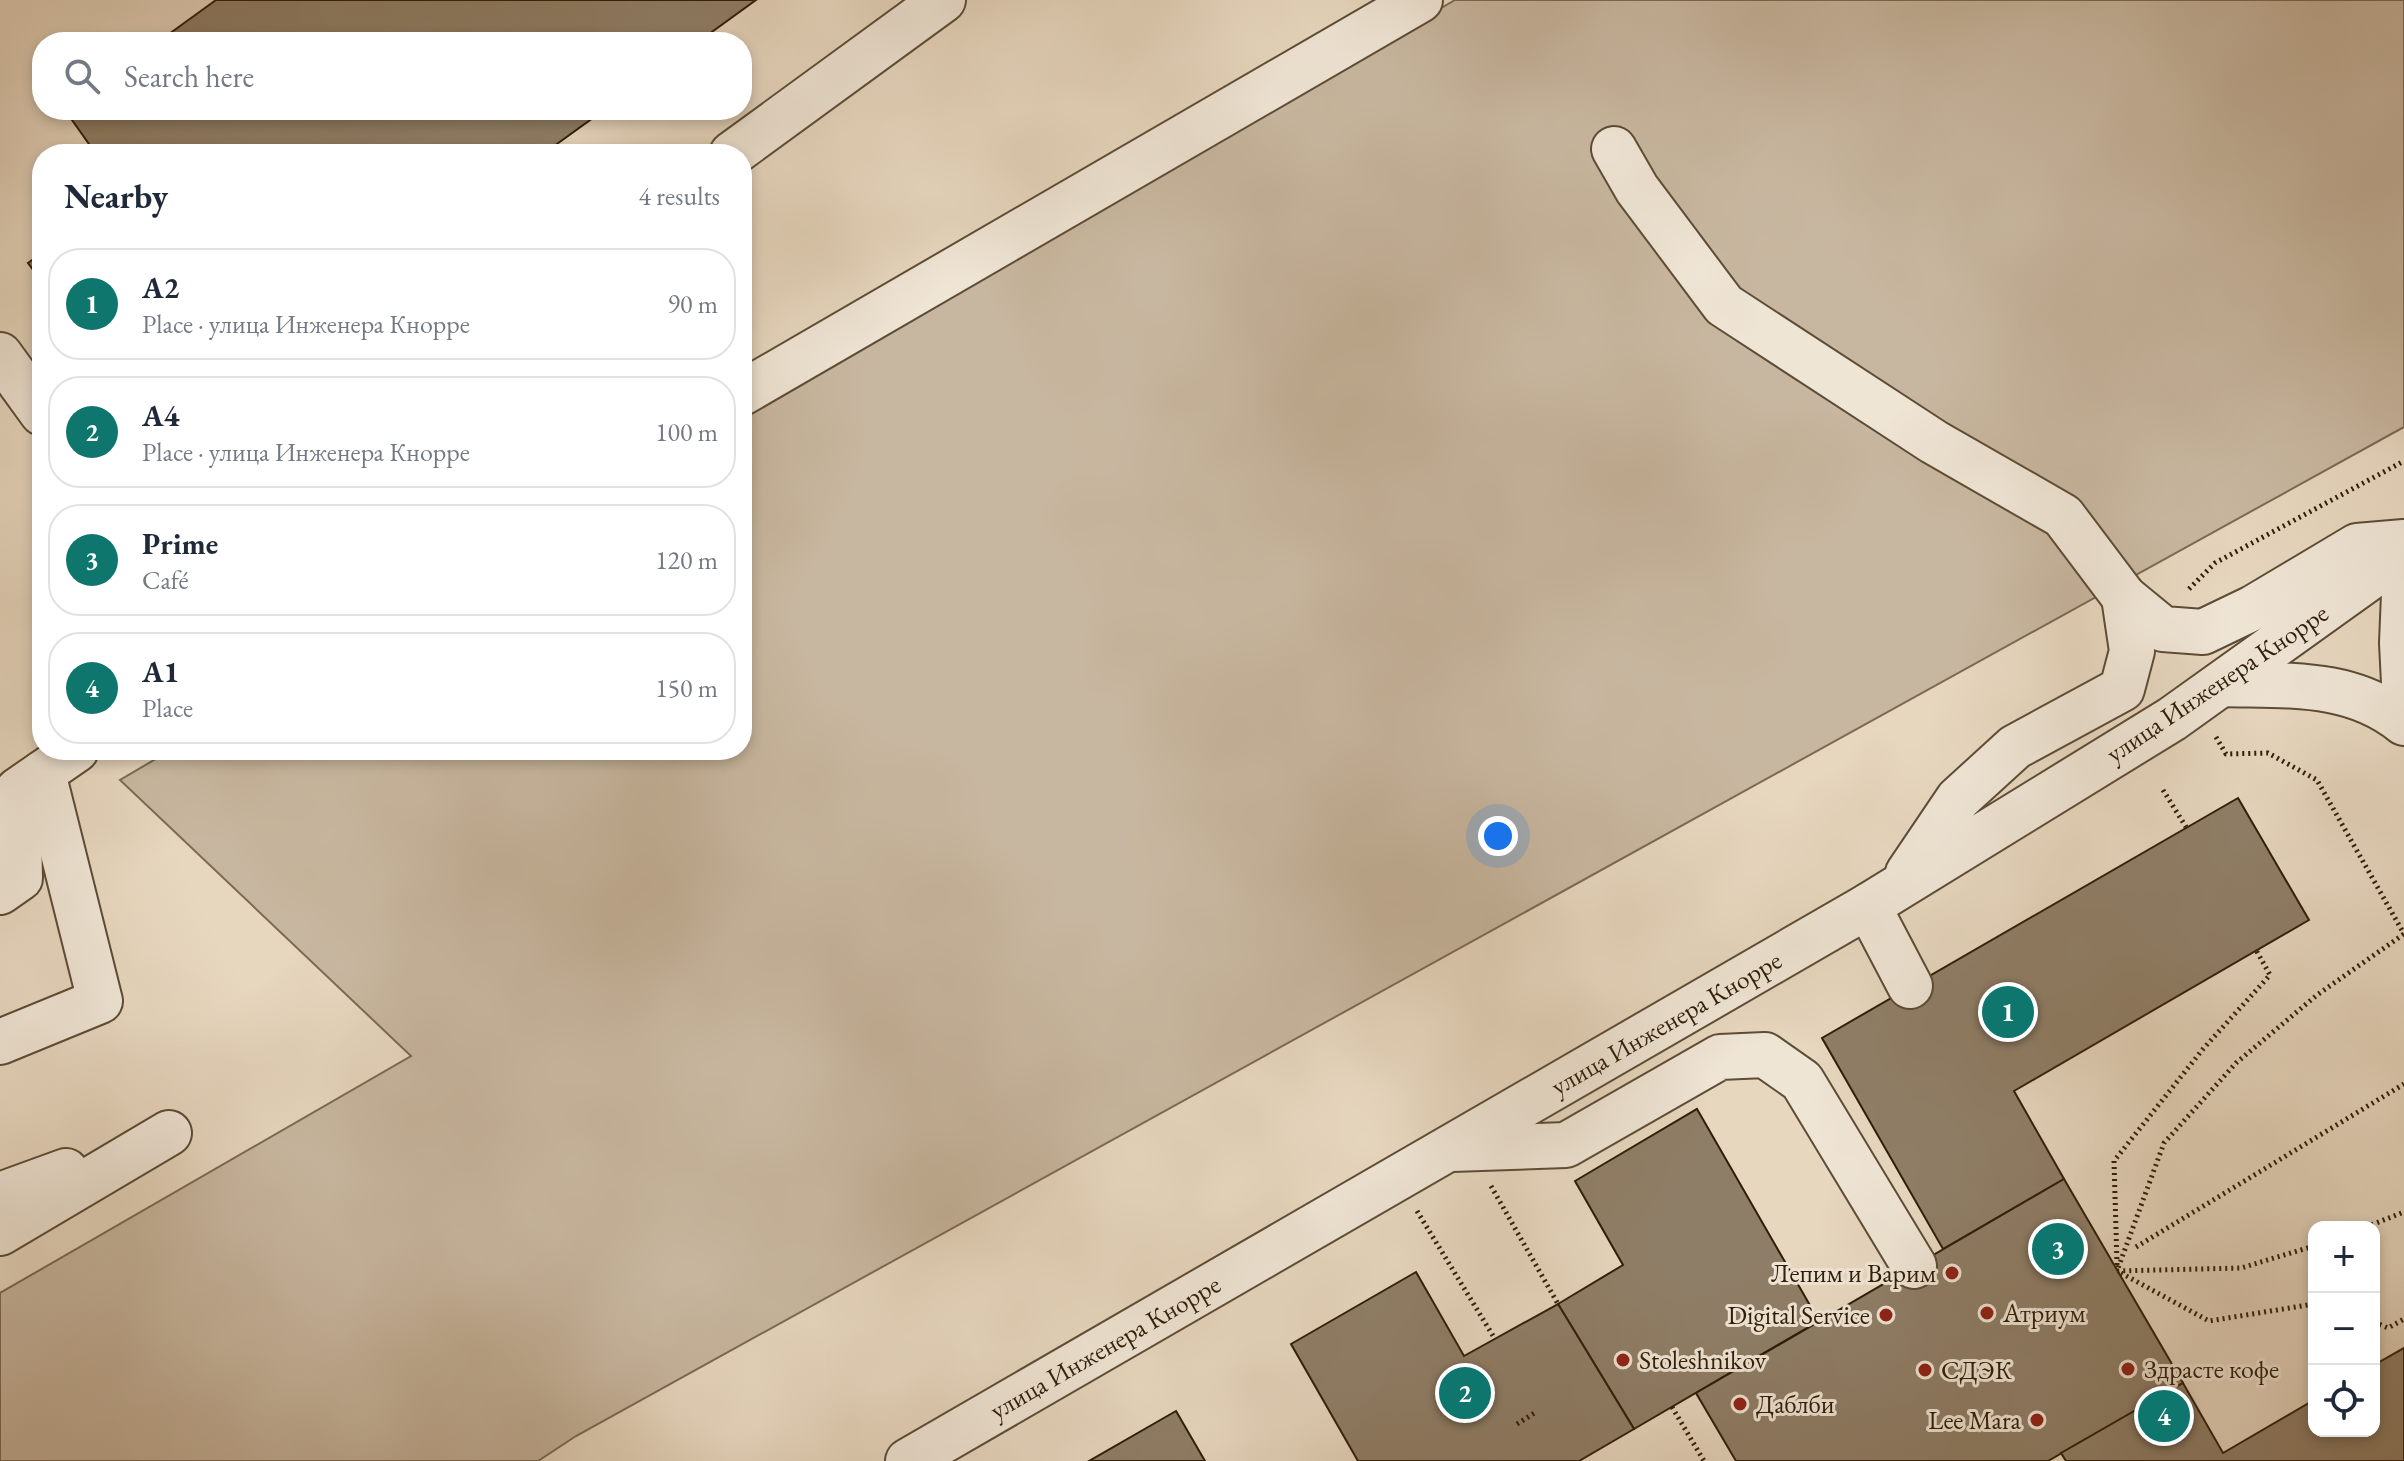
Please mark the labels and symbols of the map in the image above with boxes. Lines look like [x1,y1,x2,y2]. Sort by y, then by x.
street label: улица Инженера Кнорре [2099,596,2335,770]
your location [1478,816,1518,856]
street label: улица Инженера Кнорре [1544,943,1788,1103]
pin: 1 [1982,982,2034,1042]
pin: 3 [2032,1219,2084,1279]
place label: Лепим и Варим [1771,1256,1936,1290]
marker: Лепим и Варим [1943,1264,1961,1282]
street label: улица Инженера Кнорре [983,1267,1227,1427]
place label: Атриум [2002,1296,2086,1330]
place label: Digital Service [1727,1298,1870,1332]
marker: Атриум [1978,1304,1996,1322]
marker: Digital Service [1877,1306,1895,1324]
place label: Stoleshnikov [1639,1343,1767,1377]
marker: Stoleshnikov [1614,1351,1632,1369]
place label: Здрасте кофе [2144,1352,2279,1386]
place label: СДЭК [1941,1353,2013,1387]
marker: Здрасте кофе [2119,1360,2137,1378]
marker: СДЭК [1916,1361,1934,1379]
pin: 2 [1439,1363,1491,1423]
pin: 4 [2138,1386,2190,1446]
place label: Даблби [1756,1387,1835,1421]
marker: Даблби [1731,1395,1749,1413]
place label: Lee Mara [1928,1403,2022,1437]
marker: Lee Mara [2028,1411,2046,1429]

